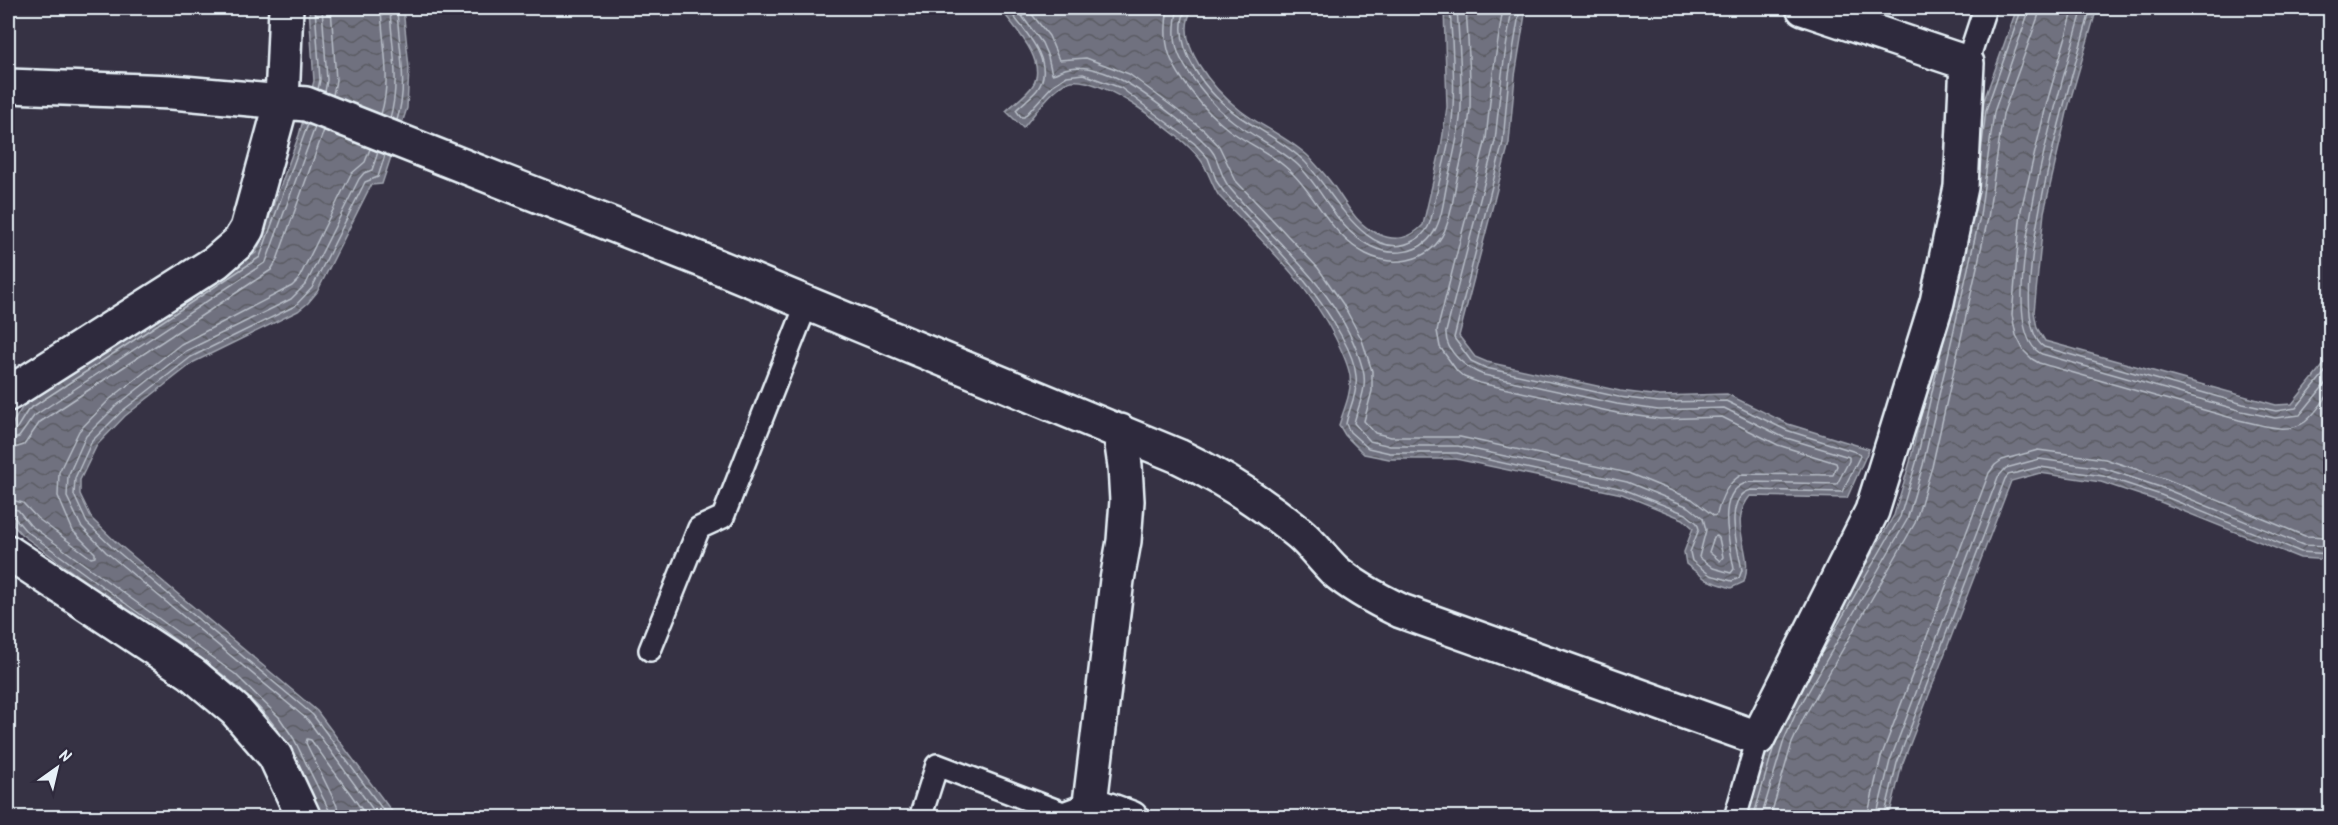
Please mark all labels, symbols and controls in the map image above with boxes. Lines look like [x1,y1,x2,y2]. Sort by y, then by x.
north arrow [27,738,87,798]
text: N [53,744,76,770]

